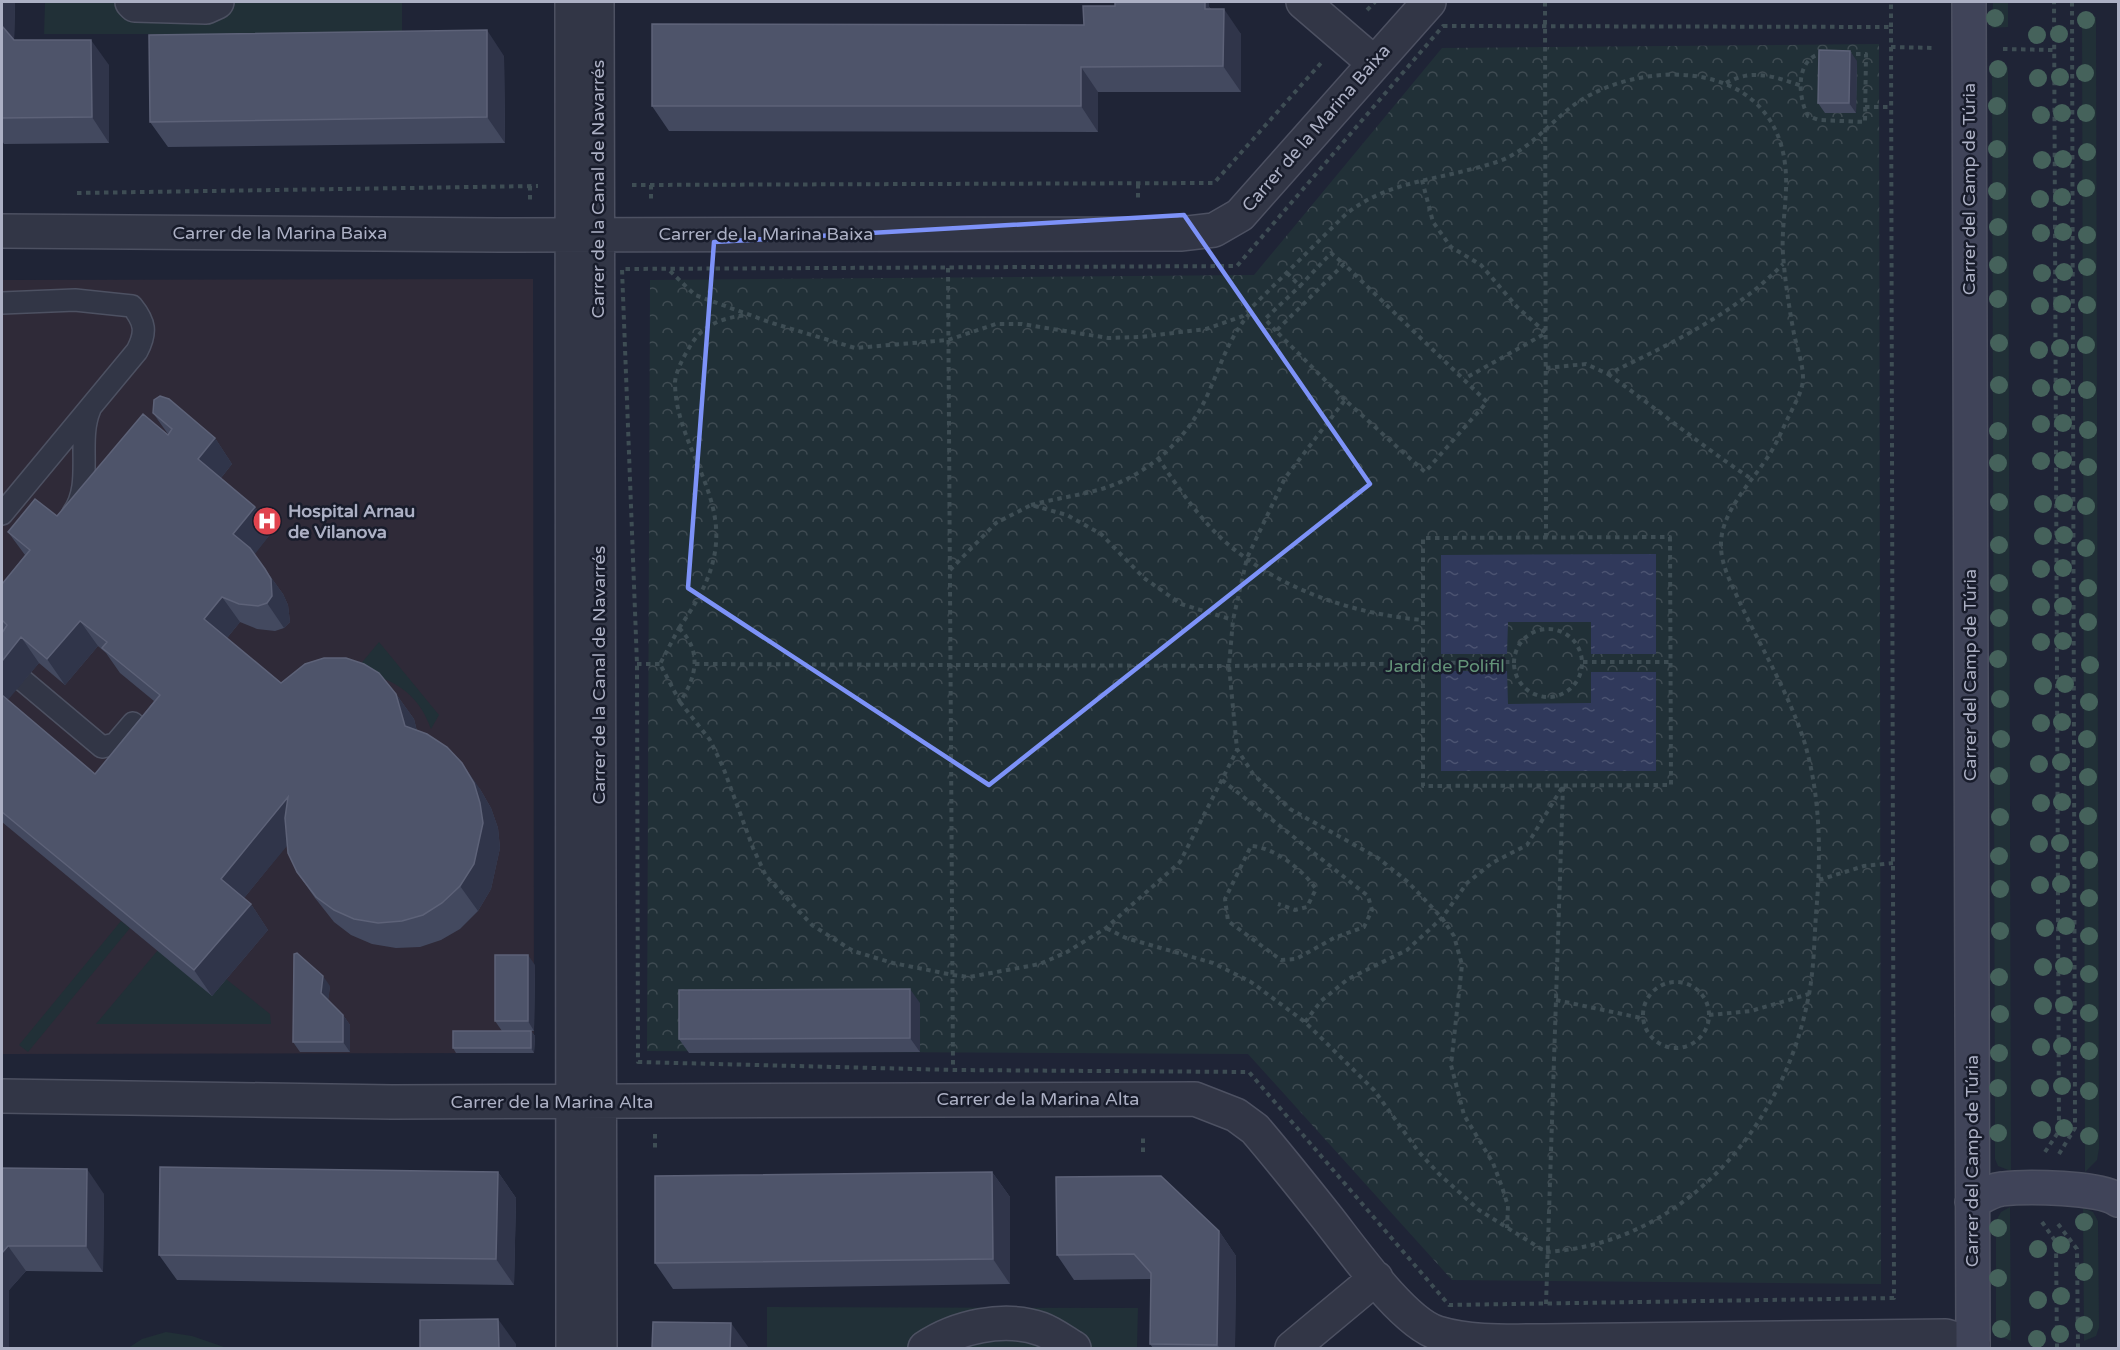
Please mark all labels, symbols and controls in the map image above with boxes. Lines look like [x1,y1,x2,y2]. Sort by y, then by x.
street label: Carrer de la Marina Baixa [1237,40,1395,216]
street label: Carrer de la Canal de Navarrés [587,60,609,318]
street label: Carrer del Camp de Túria [1958,83,1980,295]
street label: Carrer de la Marina Baixa [173,222,387,244]
street label: Carrer de la Marina Baixa [659,223,873,245]
place label: Hospital Arnau de Vilanova [288,500,415,543]
hospital icon: Hospital Arnau de Vilanova [251,505,283,537]
street label: Carrer de la Canal de Navarrés [588,546,610,804]
street label: Carrer del Camp de Túria [1959,569,1981,781]
park label: Jardí de Polifil [1385,655,1505,677]
street label: Carrer del Camp de Túria [1961,1055,1983,1267]
street label: Carrer de la Marina Alta [937,1088,1139,1110]
street label: Carrer de la Marina Alta [451,1091,653,1113]

